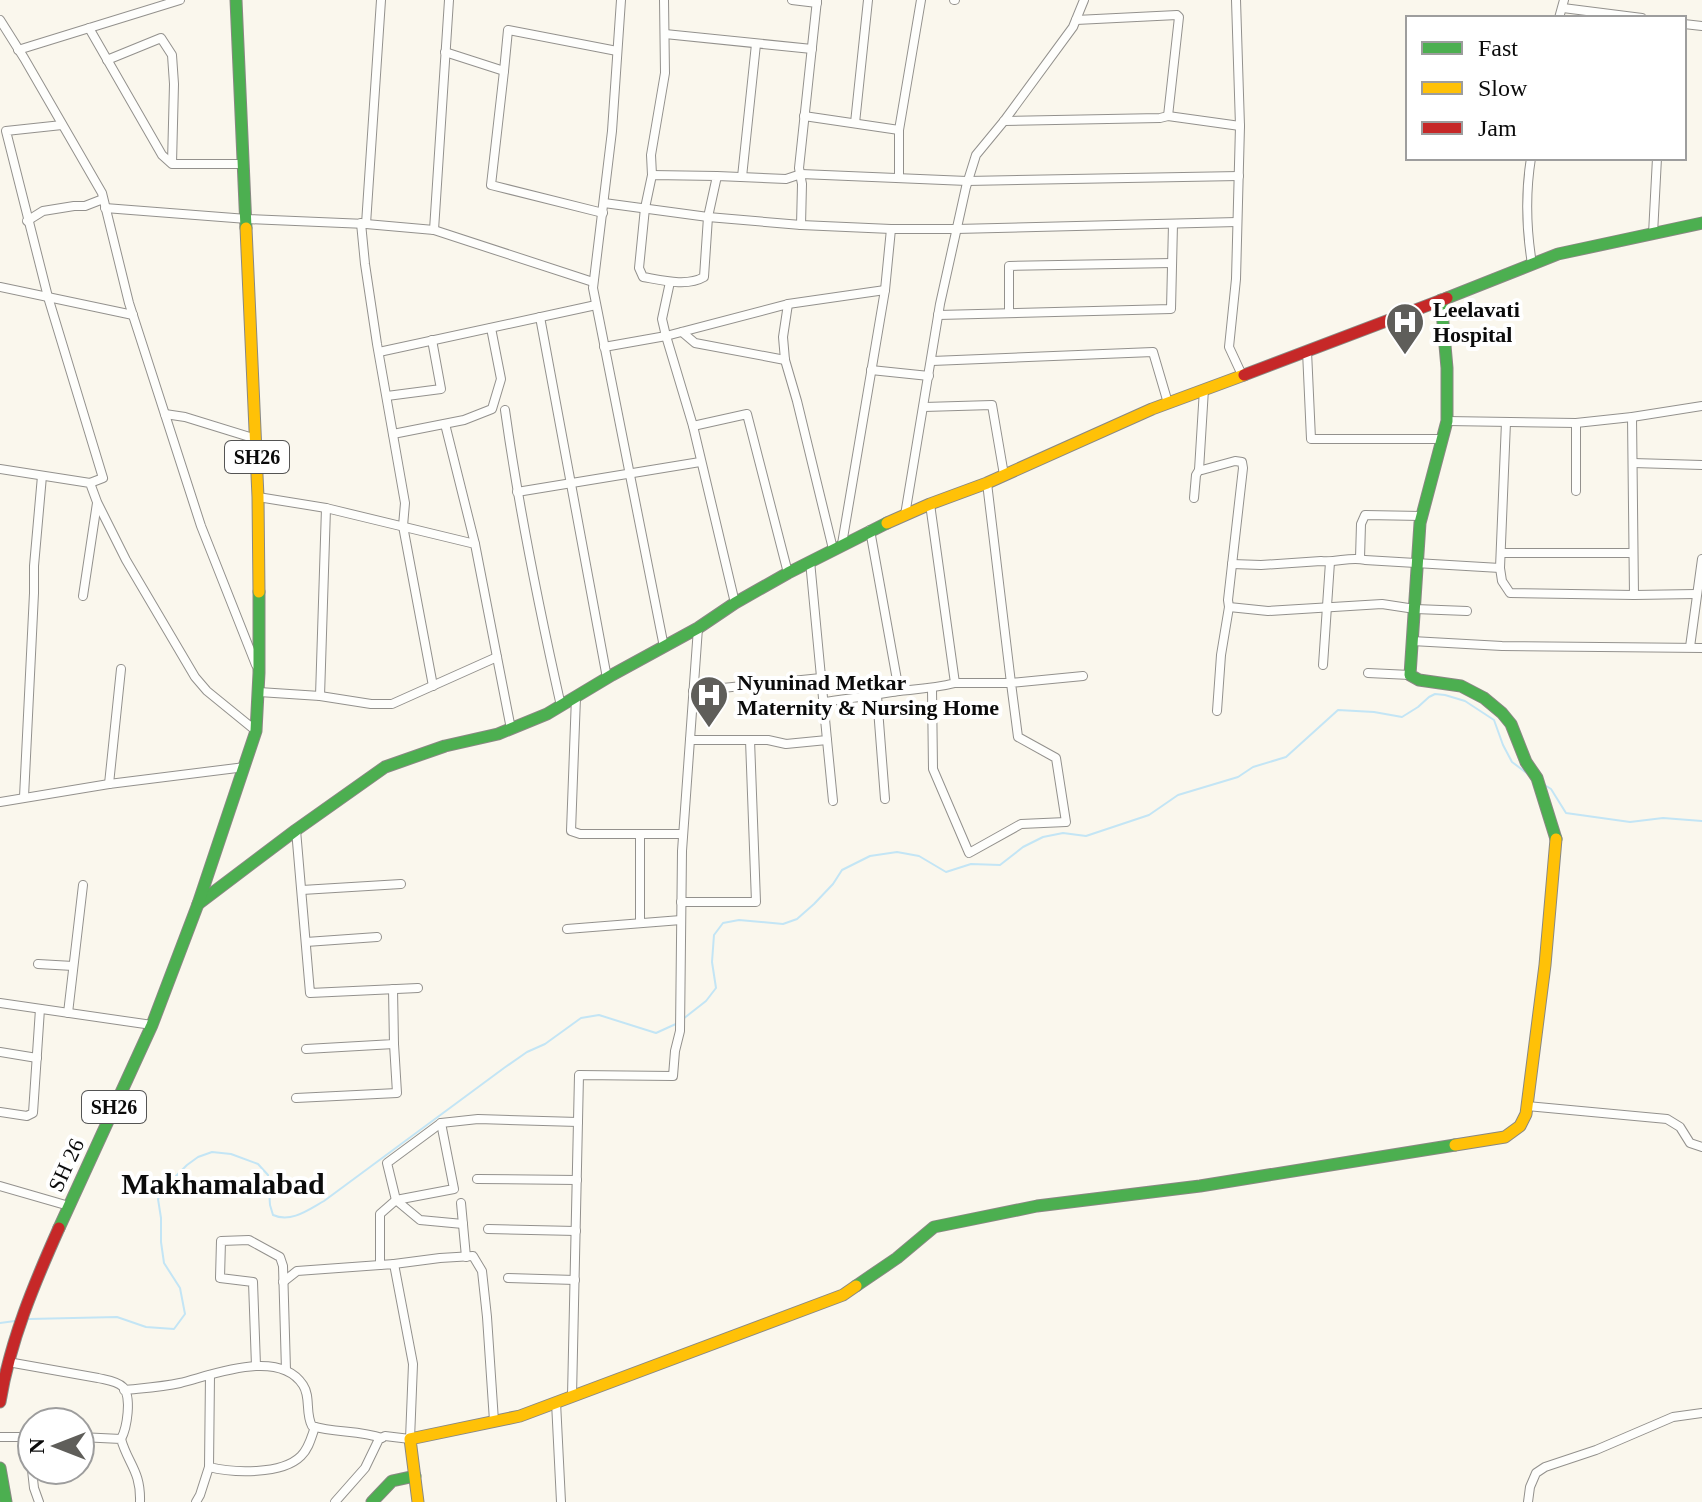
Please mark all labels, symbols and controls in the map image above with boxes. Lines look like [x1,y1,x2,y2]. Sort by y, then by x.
legend [1406,16,1686,160]
text: Fast [1478,35,1518,61]
text: Slow [1478,75,1528,101]
text: Jam [1478,115,1517,141]
place label: Leelavati Hospital [1433,297,1520,347]
hospital icon: Leelavati Hospital [1384,301,1426,356]
road number: SH26 [225,441,289,473]
place label: Nyuninad Metkar Maternity & Nursing Home [737,670,999,720]
hospital icon: Nyuninad Metkar Maternity & Nursing Home [688,674,730,729]
road number: SH26 [82,1091,146,1123]
street label: SH 26 [43,1135,89,1195]
district label: Makhamalabad [121,1167,325,1200]
north arrow [16,1406,96,1486]
text: N [24,1438,49,1454]

